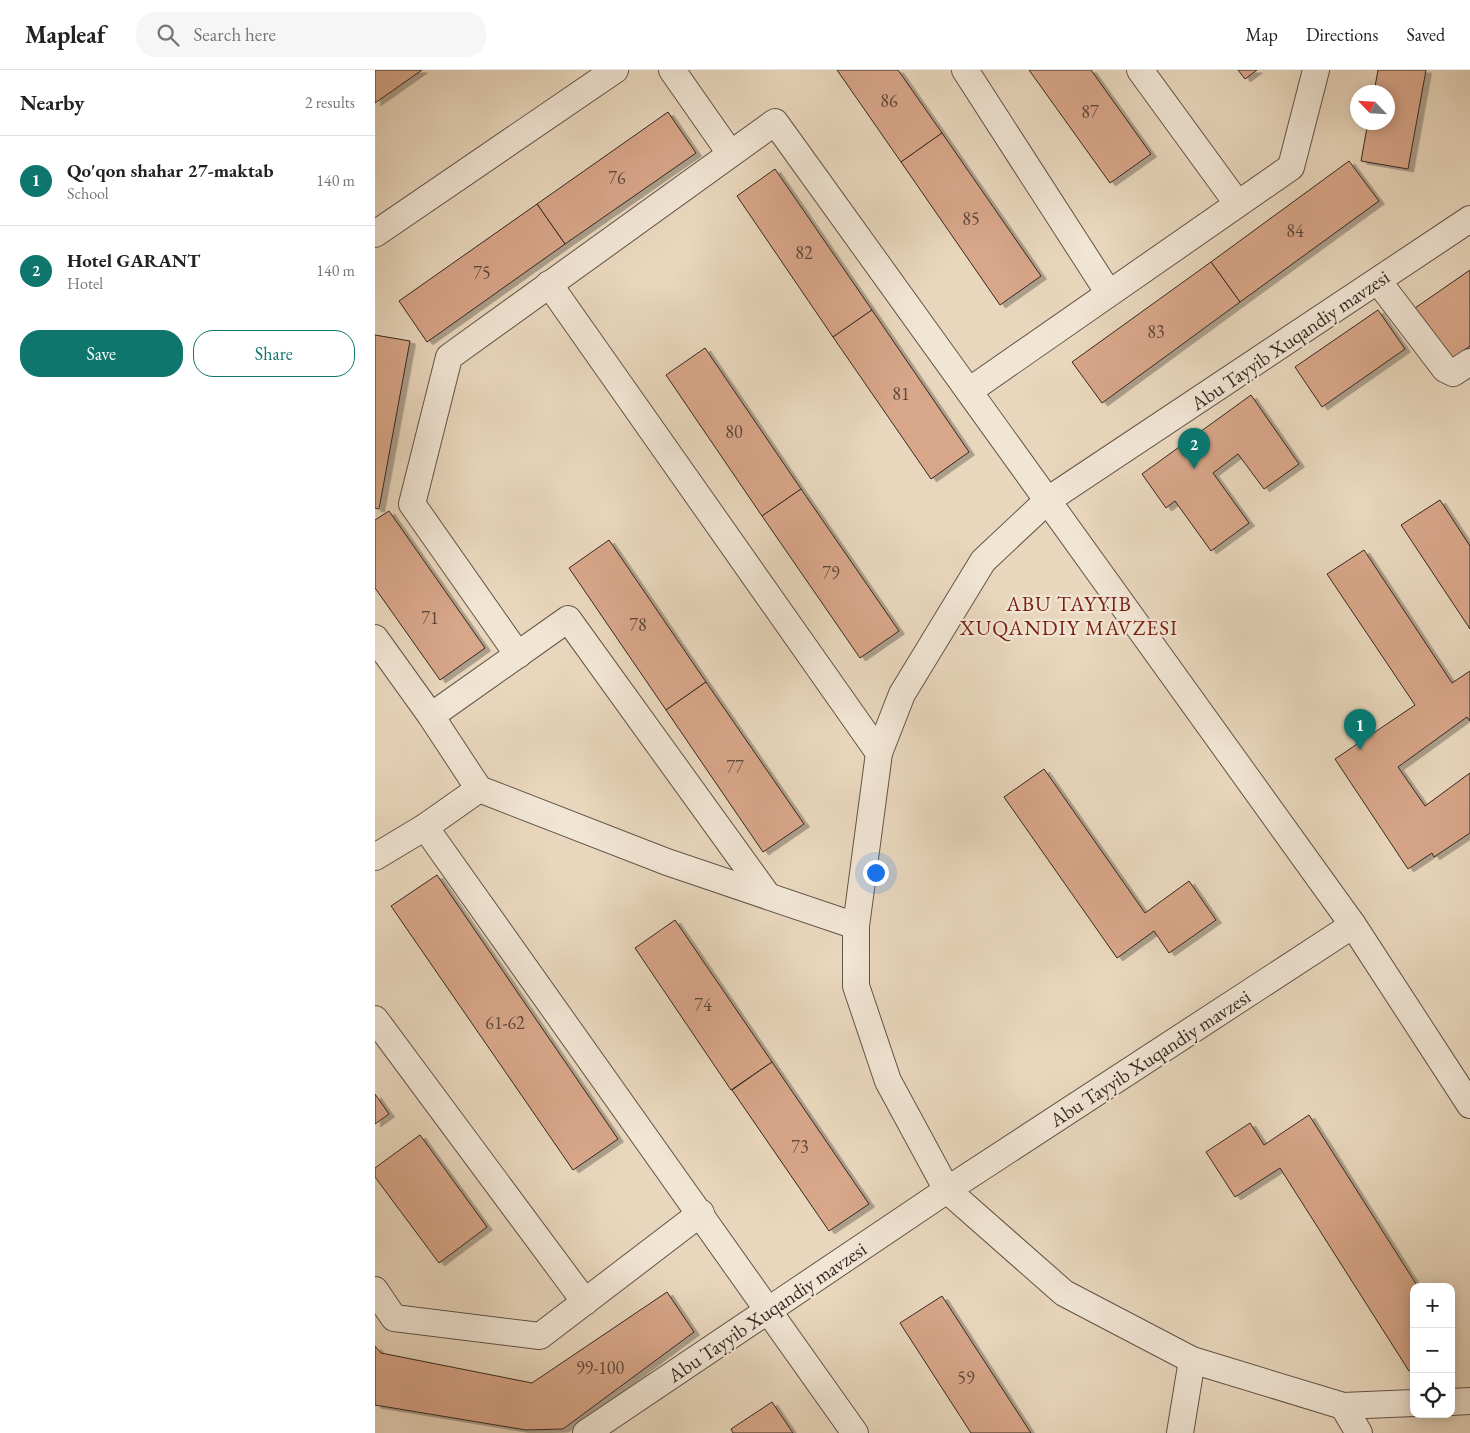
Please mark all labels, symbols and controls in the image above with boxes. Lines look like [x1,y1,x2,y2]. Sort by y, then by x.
search box [136,12,486,57]
text: Mapleaf [25,19,106,50]
icon: search [154,21,182,49]
text: Search here [194,22,276,47]
text: Map [1246,23,1278,46]
text: Directions [1306,23,1378,46]
text: Saved [1406,23,1445,46]
north arrow [1350,85,1395,130]
text: Nearby [20,89,84,116]
house number: 86 [880,89,898,112]
text: 2 results [305,92,355,113]
house number: 87 [1081,100,1099,123]
text: Qo'qon shahar 27-maktab [67,158,273,183]
house number: 76 [608,166,626,189]
text: 1 [32,170,40,191]
text: 140 m [316,170,355,191]
text: School [67,183,109,204]
house number: 85 [962,207,980,230]
house number: 84 [1286,219,1304,242]
house number: 82 [795,241,813,264]
text: Hotel GARANT [67,248,200,273]
text: 2 [32,260,40,281]
text: 140 m [316,260,355,281]
house number: 75 [473,261,491,284]
street label: Abu Tayyib Xuqandiy mavzesi [1185,264,1394,417]
text: Hotel [67,273,103,294]
house number: 83 [1147,320,1165,343]
button: Save [20,330,183,377]
button: Share [193,330,355,377]
house number: 81 [892,382,910,405]
house number: 80 [725,420,743,443]
pin: 2 [1178,428,1210,469]
house number: 79 [822,561,840,584]
district label: ABU TAYYIB XUQANDIY MAVZESI [959,590,1178,642]
house number: 71 [421,606,439,629]
house number: 78 [629,613,647,636]
pin: 1 [1344,709,1376,750]
house number: 77 [726,755,744,778]
your location [863,860,889,886]
street label: Abu Tayyib Xuqandiy mavzesi [1044,983,1255,1133]
house number: 74 [694,993,712,1016]
house number: 61-62 [485,1011,525,1034]
house number: 73 [791,1135,809,1158]
street label: Abu Tayyib Xuqandiy mavzesi [662,1236,871,1389]
map controls [1410,1283,1455,1418]
button: + [1410,1283,1455,1328]
button: − [1410,1328,1455,1373]
house number: 99-100 [576,1356,624,1379]
house number: 59 [957,1366,975,1389]
button: locate [1410,1373,1455,1418]

